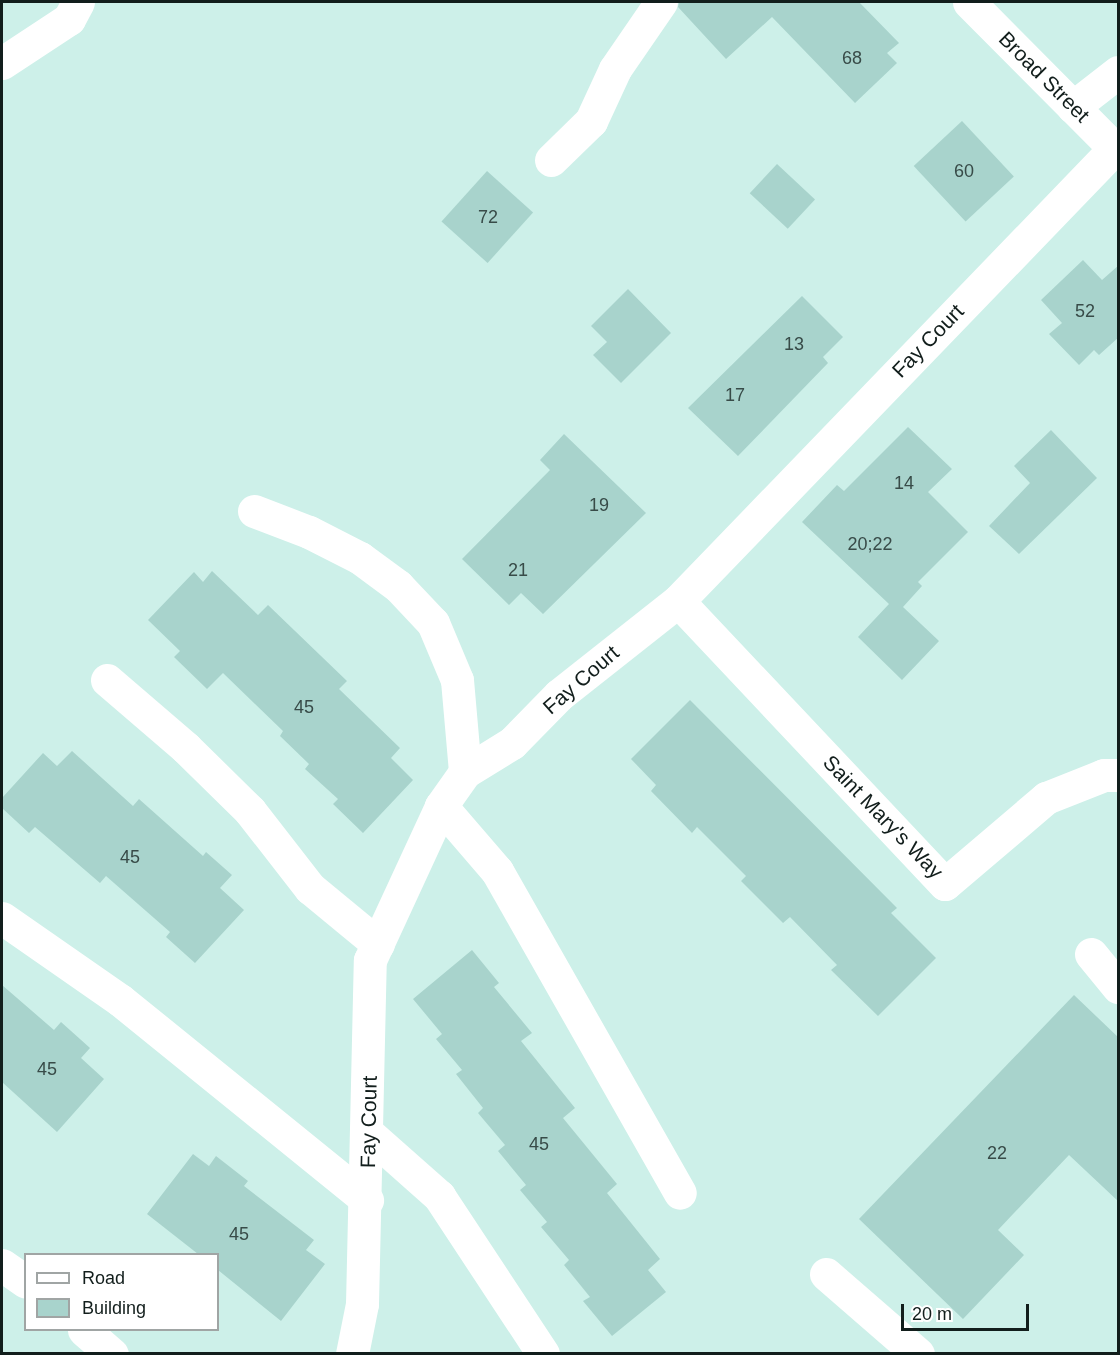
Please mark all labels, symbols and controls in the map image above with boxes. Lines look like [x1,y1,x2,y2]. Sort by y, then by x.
street label: Broad Street [993,26,1095,128]
house number: 68 [842,47,862,69]
house number: 60 [954,160,974,182]
house number: 72 [478,206,498,228]
street label: Fay Court [887,299,969,383]
house number: 52 [1075,300,1095,322]
house number: 13 [784,333,804,355]
house number: 17 [725,384,745,406]
house number: 14 [894,472,914,494]
house number: 19 [589,494,609,516]
house number: 20;22 [847,533,893,555]
house number: 21 [508,559,528,581]
street label: Fay Court [538,640,624,720]
house number: 45 [294,696,314,718]
street label: Saint Mary's Way [818,750,948,884]
house number: 45 [120,846,140,868]
house number: 45 [37,1058,57,1080]
street label: Fay Court [356,1076,382,1168]
house number: 45 [529,1133,549,1155]
house number: 22 [987,1142,1007,1164]
house number: 45 [229,1223,249,1245]
legend [24,1253,219,1331]
text: Road [82,1268,125,1288]
scale bar [904,1292,1032,1330]
text: Building [82,1298,146,1318]
text: 20 m [912,1304,952,1324]

